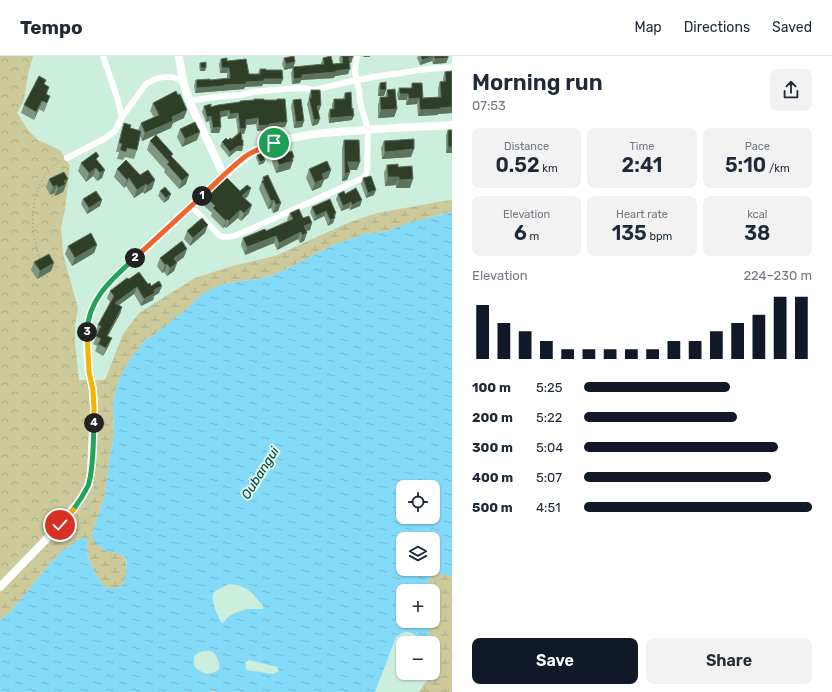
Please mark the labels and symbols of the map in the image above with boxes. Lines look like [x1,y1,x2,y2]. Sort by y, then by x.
pin [257,126,291,160]
pin: 1 [192,186,212,206]
pin: 2 [125,248,145,268]
pin: 3 [77,322,97,342]
pin: 4 [84,413,104,433]
water label: Oubangui [238,443,283,502]
pin [43,508,77,542]

